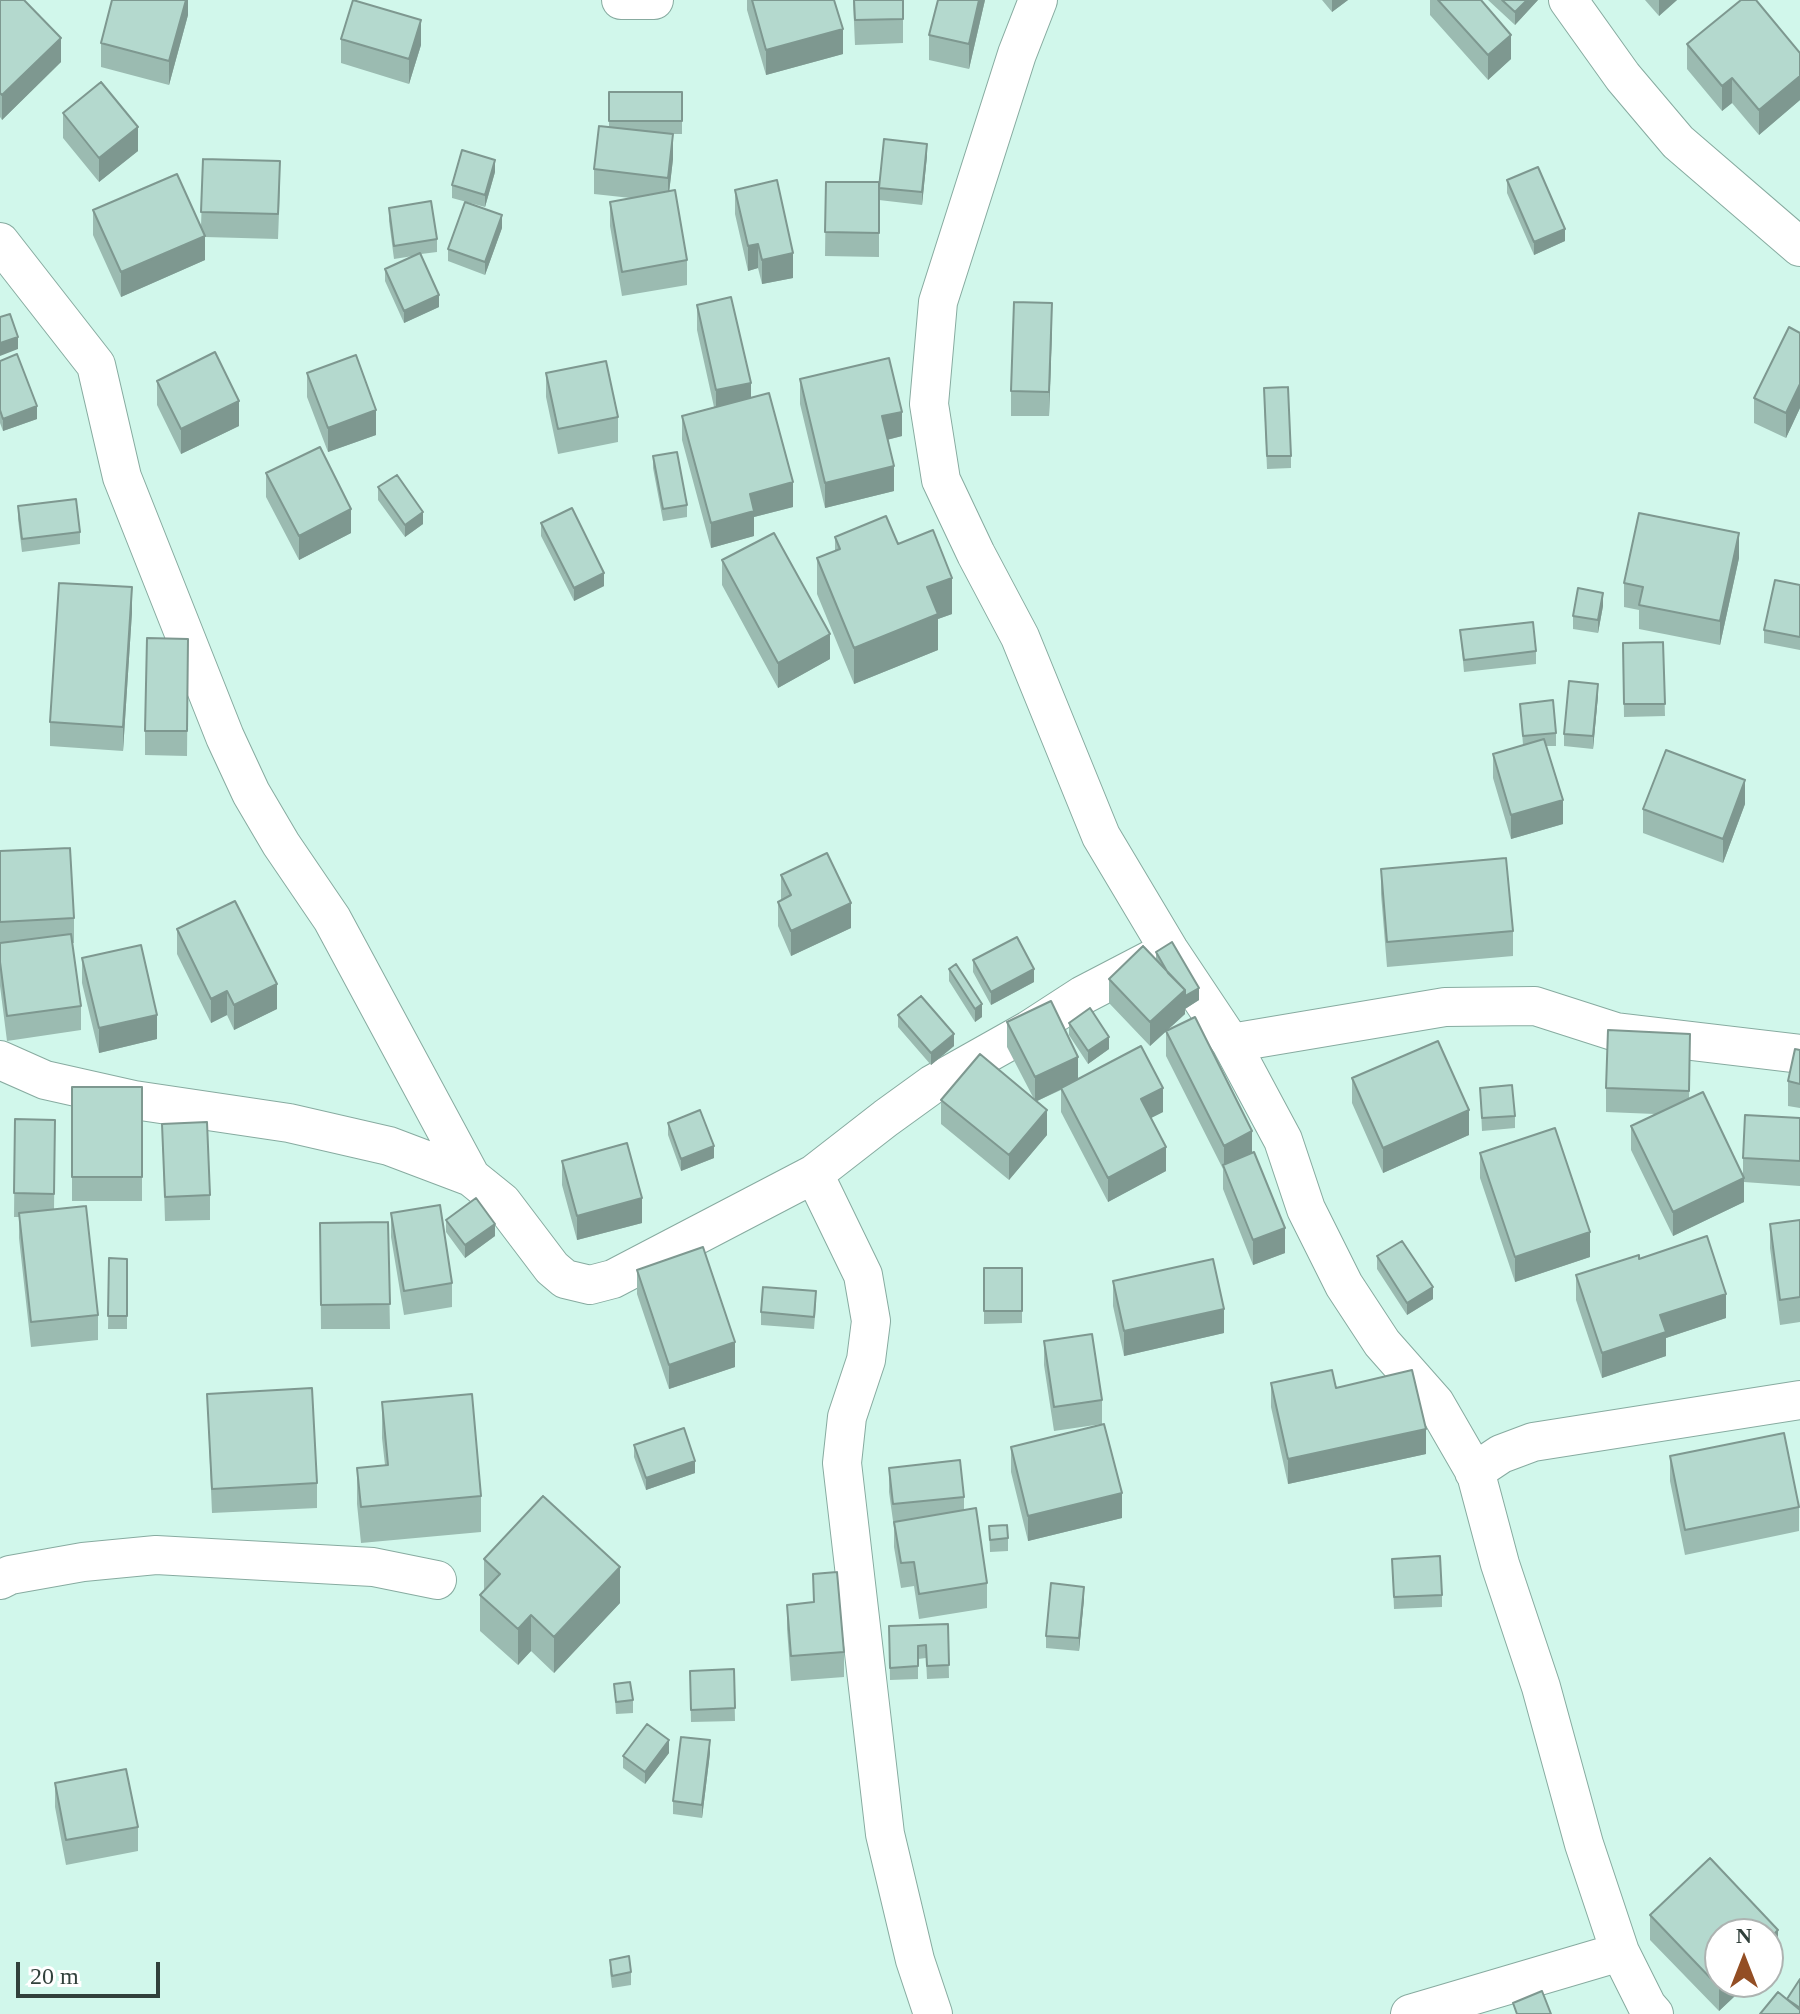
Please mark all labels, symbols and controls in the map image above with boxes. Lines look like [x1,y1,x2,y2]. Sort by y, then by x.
north arrow [1704,1918,1784,1998]
text: N [1736,1923,1752,1948]
scale bar [20,1946,164,1996]
text: 20 m [30,1963,79,1989]

